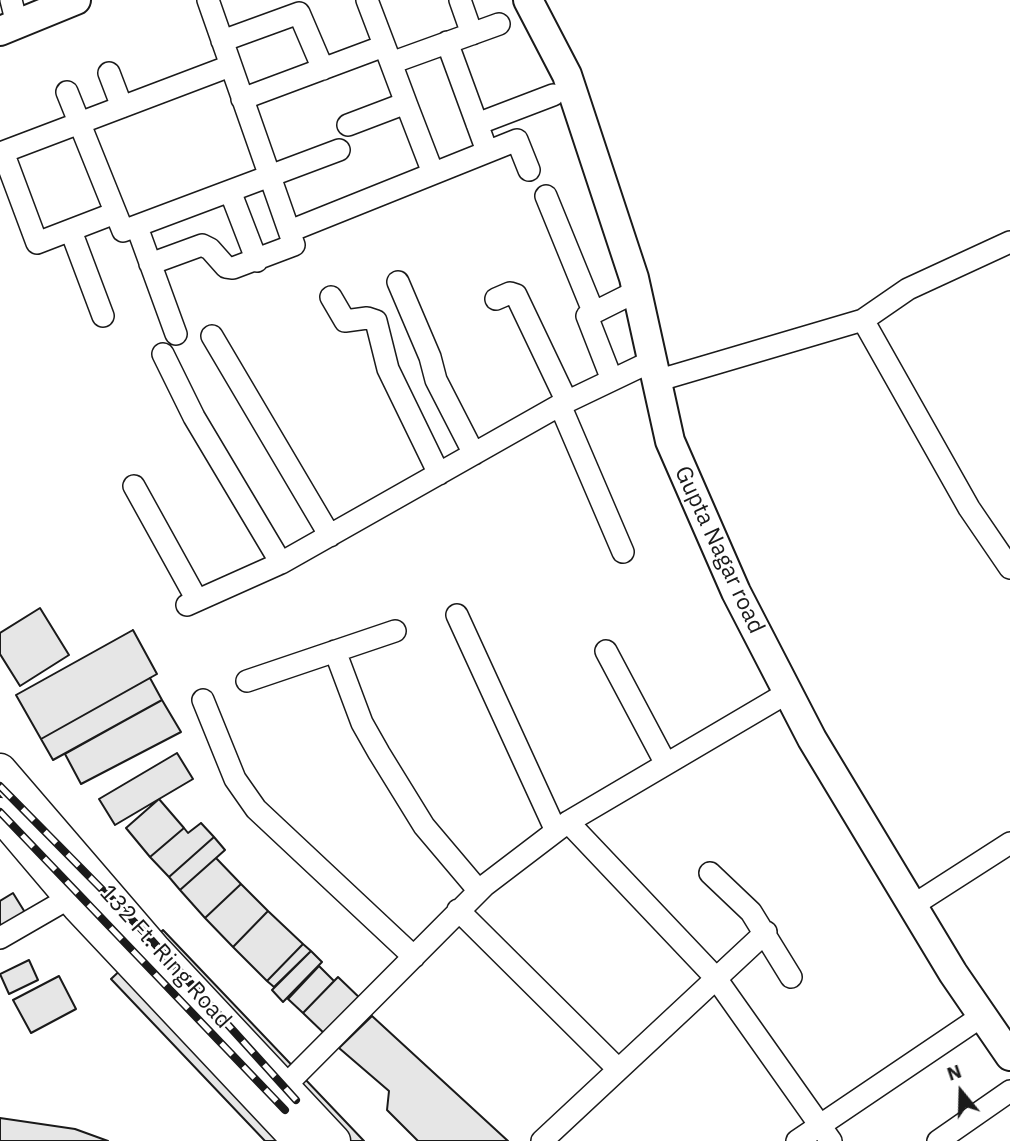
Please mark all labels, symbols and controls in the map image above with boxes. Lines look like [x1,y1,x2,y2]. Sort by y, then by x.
street label: Gupta Nagar road [668,462,770,638]
street label: 132 Ft. Ring Road [93,880,237,1034]
north arrow [926,1057,996,1127]
text: N [944,1059,965,1086]

